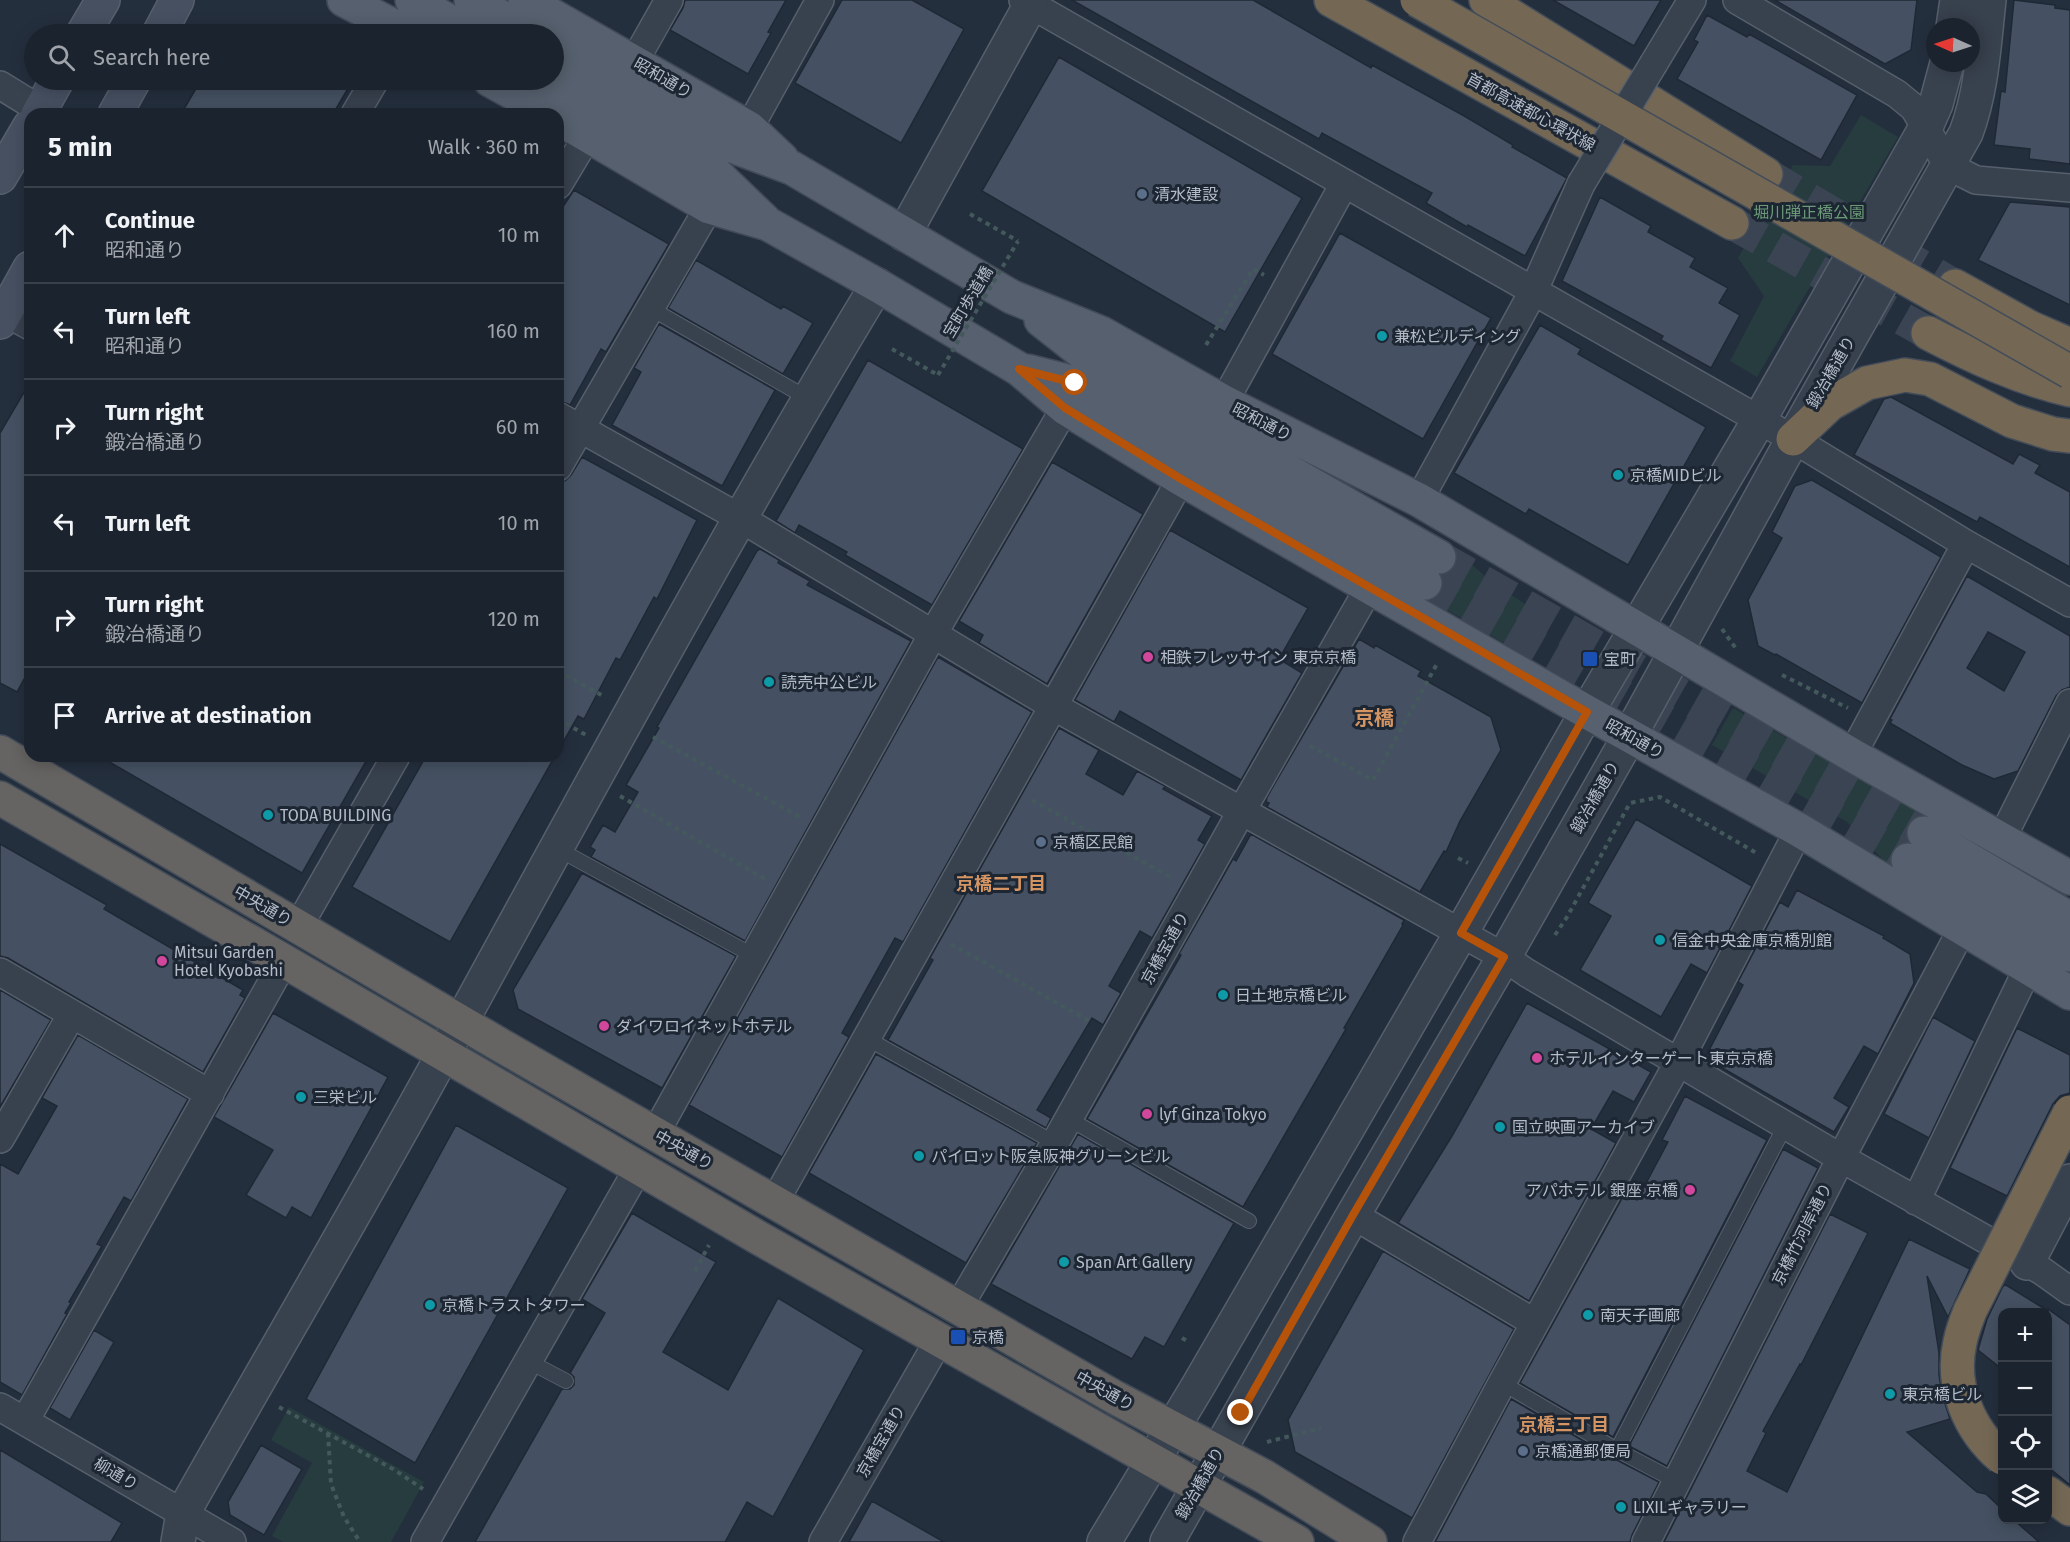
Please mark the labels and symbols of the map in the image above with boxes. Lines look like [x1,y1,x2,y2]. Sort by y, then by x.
north arrow [1926,18,1980,72]
street label: 昭和通り [631,54,695,102]
street label: 首都高速都心環状線 [1463,69,1599,155]
place label: 清水建設 [1154,185,1218,204]
marker: 清水建設 [1135,187,1149,201]
park label: 堀川弾正橋公園 [1753,203,1865,222]
street label: 宝町歩道橋 [939,263,997,341]
place label: 兼松ビルディング [1394,327,1521,346]
marker: 兼松ビルディング [1375,329,1389,343]
street label: 鍛冶橋通り [1803,333,1859,411]
route start [1061,369,1087,395]
street label: 昭和通り [1229,399,1295,445]
place label: 京橋MIDビル [1630,466,1721,485]
marker: 京橋MIDビル [1611,468,1625,482]
place label: 相鉄フレッサイン 東京京橋 [1160,648,1356,667]
marker: 相鉄フレッサイン 東京京橋 [1141,650,1155,664]
marker: 宝町 [1581,650,1599,668]
place label: 宝町 [1604,650,1636,669]
place label: 読売中公ビル [781,673,877,692]
marker: 読売中公ビル [762,675,776,689]
district label: 京橋 [1354,706,1394,730]
street label: 昭和通り [1602,715,1668,763]
street label: 鍛冶橋通り [1567,758,1623,836]
place label: TODA BUILDING [280,806,391,825]
marker: TODA BUILDING [261,808,275,822]
place label: 京橋区民館 [1053,833,1133,852]
marker: 京橋区民館 [1034,835,1048,849]
district label: 京橋二丁目 [956,873,1046,895]
street label: 中央通り [231,882,295,930]
street label: 京橋宝通り [1137,908,1193,988]
place label: 信金中央金庫京橋別館 [1672,931,1832,950]
marker: 信金中央金庫京橋別館 [1653,933,1667,947]
place label: Mitsui Garden Hotel Kyobashi [174,943,283,980]
marker: Mitsui Garden Hotel Kyobashi [155,954,169,968]
place label: 日土地京橋ビル [1235,986,1347,1005]
marker: 日土地京橋ビル [1216,988,1230,1002]
place label: ダイワロイネットホテル [616,1017,792,1036]
marker: ダイワロイネットホテル [597,1019,611,1033]
place label: ホテルインターゲート東京京橋 [1549,1049,1773,1068]
marker: ホテルインターゲート東京京橋 [1530,1051,1544,1065]
place label: 三栄ビル [313,1088,377,1107]
marker: 三栄ビル [294,1090,308,1104]
place label: lyf Ginza Tokyo [1159,1105,1267,1124]
marker: lyf Ginza Tokyo [1140,1107,1154,1121]
place label: 国立映画アーカイブ [1512,1118,1655,1137]
marker: 国立映画アーカイブ [1493,1120,1507,1134]
street label: 中央通り [651,1126,717,1174]
place label: パイロット阪急阪神グリーンビル [931,1147,1170,1166]
marker: パイロット阪急阪神グリーンビル [912,1149,926,1163]
street label: 京橋竹河岸通り [1768,1180,1836,1288]
place label: アパホテル 銀座 京橋 [1526,1181,1678,1200]
marker: アパホテル 銀座 京橋 [1683,1183,1697,1197]
place label: Span Art Gallery [1076,1253,1193,1272]
marker: Span Art Gallery [1057,1255,1071,1269]
place label: 京橋トラストタワー [442,1296,586,1315]
marker: 京橋トラストタワー [423,1298,437,1312]
place label: 南天子画廊 [1600,1306,1680,1325]
marker: 南天子画廊 [1581,1308,1595,1322]
marker: 京橋 [949,1328,967,1346]
place label: 京橋 [972,1328,1004,1347]
street label: 中央通り [1072,1367,1138,1415]
place label: 東京橋ビル [1902,1385,1982,1404]
marker: 東京橋ビル [1883,1387,1897,1401]
route end [1227,1399,1253,1425]
street label: 京橋宝通り [853,1402,909,1480]
district label: 京橋三丁目 [1519,1414,1609,1436]
place label: 京橋通郵便局 [1535,1442,1631,1461]
street label: 鍛冶橋通り [1172,1444,1228,1522]
marker: 京橋通郵便局 [1516,1444,1530,1458]
street label: 柳通り [90,1454,142,1494]
place label: LIXILギャラリー [1633,1498,1747,1517]
marker: LIXILギャラリー [1614,1500,1628,1514]

